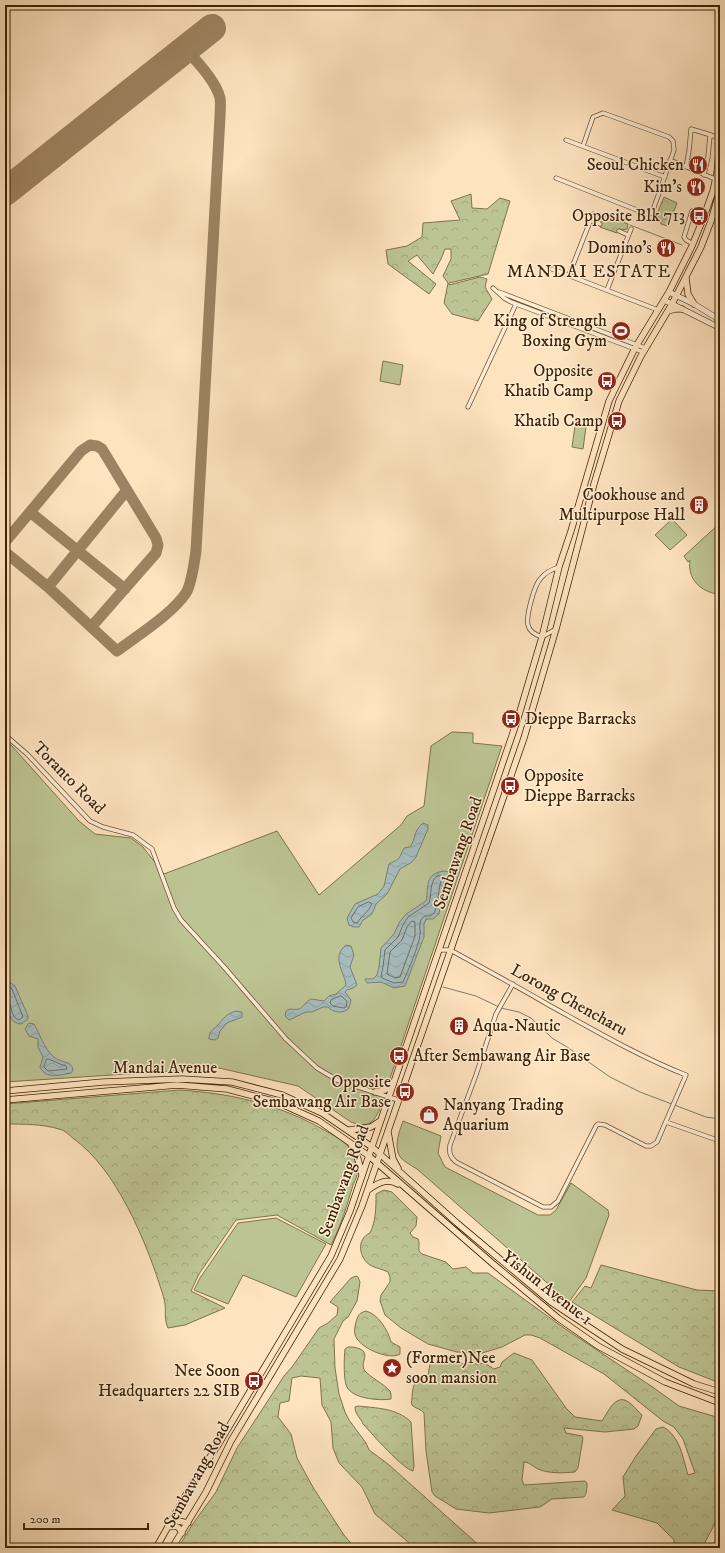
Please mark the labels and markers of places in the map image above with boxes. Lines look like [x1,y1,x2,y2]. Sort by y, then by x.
place label: Seoul Chicken [587,154,684,176]
restaurant icon: Seoul Chicken [687,154,709,176]
place label: Kim's [643,176,682,198]
restaurant icon: Kim's [685,176,707,198]
place label: Opposite Blk 713 [572,205,685,227]
bus stop icon: Opposite Blk 713 [688,205,710,227]
place label: Domino's [587,237,652,259]
restaurant icon: Domino's [655,237,677,259]
place label: King of Strength Boxing Gym [493,310,607,352]
sports icon: King of Strength Boxing Gym [610,320,632,342]
place label: Opposite Khatib Camp [504,360,593,402]
bus stop icon: Opposite Khatib Camp [596,370,618,392]
place label: Khatib Camp [514,410,603,432]
bus stop icon: Khatib Camp [606,410,628,432]
place label: Cookhouse and Multipurpose Hall [559,484,686,526]
building icon: Cookhouse and Multipurpose Hall [688,494,710,516]
bus stop icon: Dieppe Barracks [500,708,522,730]
place label: Dieppe Barracks [525,708,636,730]
place label: Opposite Dieppe Barracks [524,765,635,807]
bus stop icon: Opposite Dieppe Barracks [499,775,521,797]
building icon: Aqua-Nautic [448,1015,470,1037]
place label: Aqua-Nautic [473,1015,561,1037]
bus stop icon: After Sembawang Air Base [388,1045,410,1067]
place label: After Sembawang Air Base [413,1045,590,1067]
place label: Opposite Sembawang Air Base [252,1071,391,1113]
bus stop icon: Opposite Sembawang Air Base [394,1081,416,1103]
place label: Nanyang Trading Aquarium [443,1094,564,1136]
shop icon: Nanyang Trading Aquarium [418,1104,440,1126]
place label: (Former)Nee soon mansion [406,1347,497,1389]
place icon: (Former)Nee soon mansion [381,1357,403,1379]
place label: Nee Soon Headquarters 22 SIB [98,1360,240,1402]
bus stop icon: Nee Soon Headquarters 22 SIB [243,1370,265,1392]

